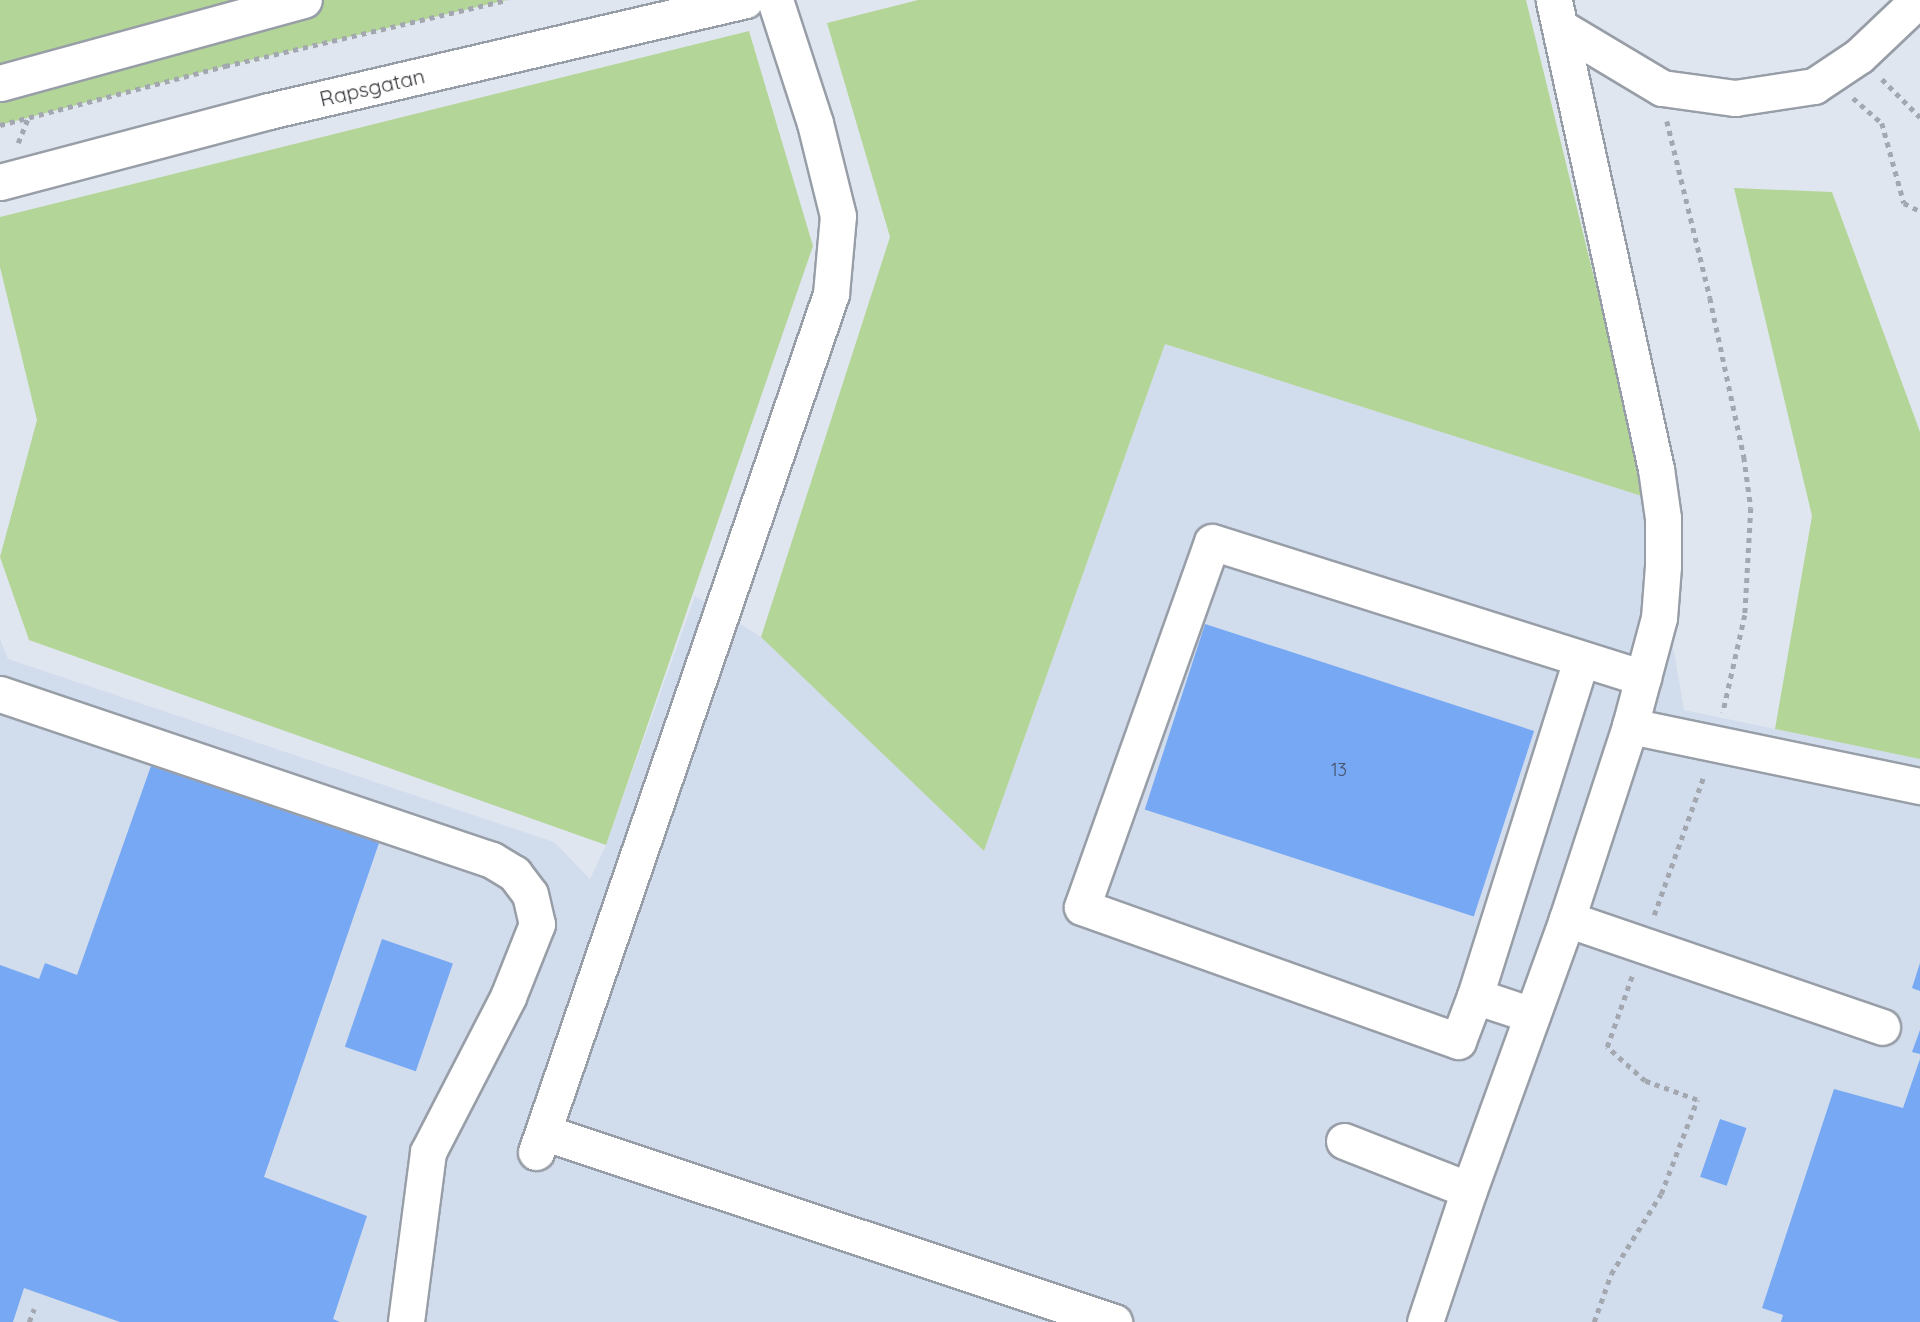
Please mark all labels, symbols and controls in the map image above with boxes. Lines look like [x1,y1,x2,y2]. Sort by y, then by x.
street label: Rapsgatan [317,63,427,111]
house number: 13 [1331,759,1347,781]

